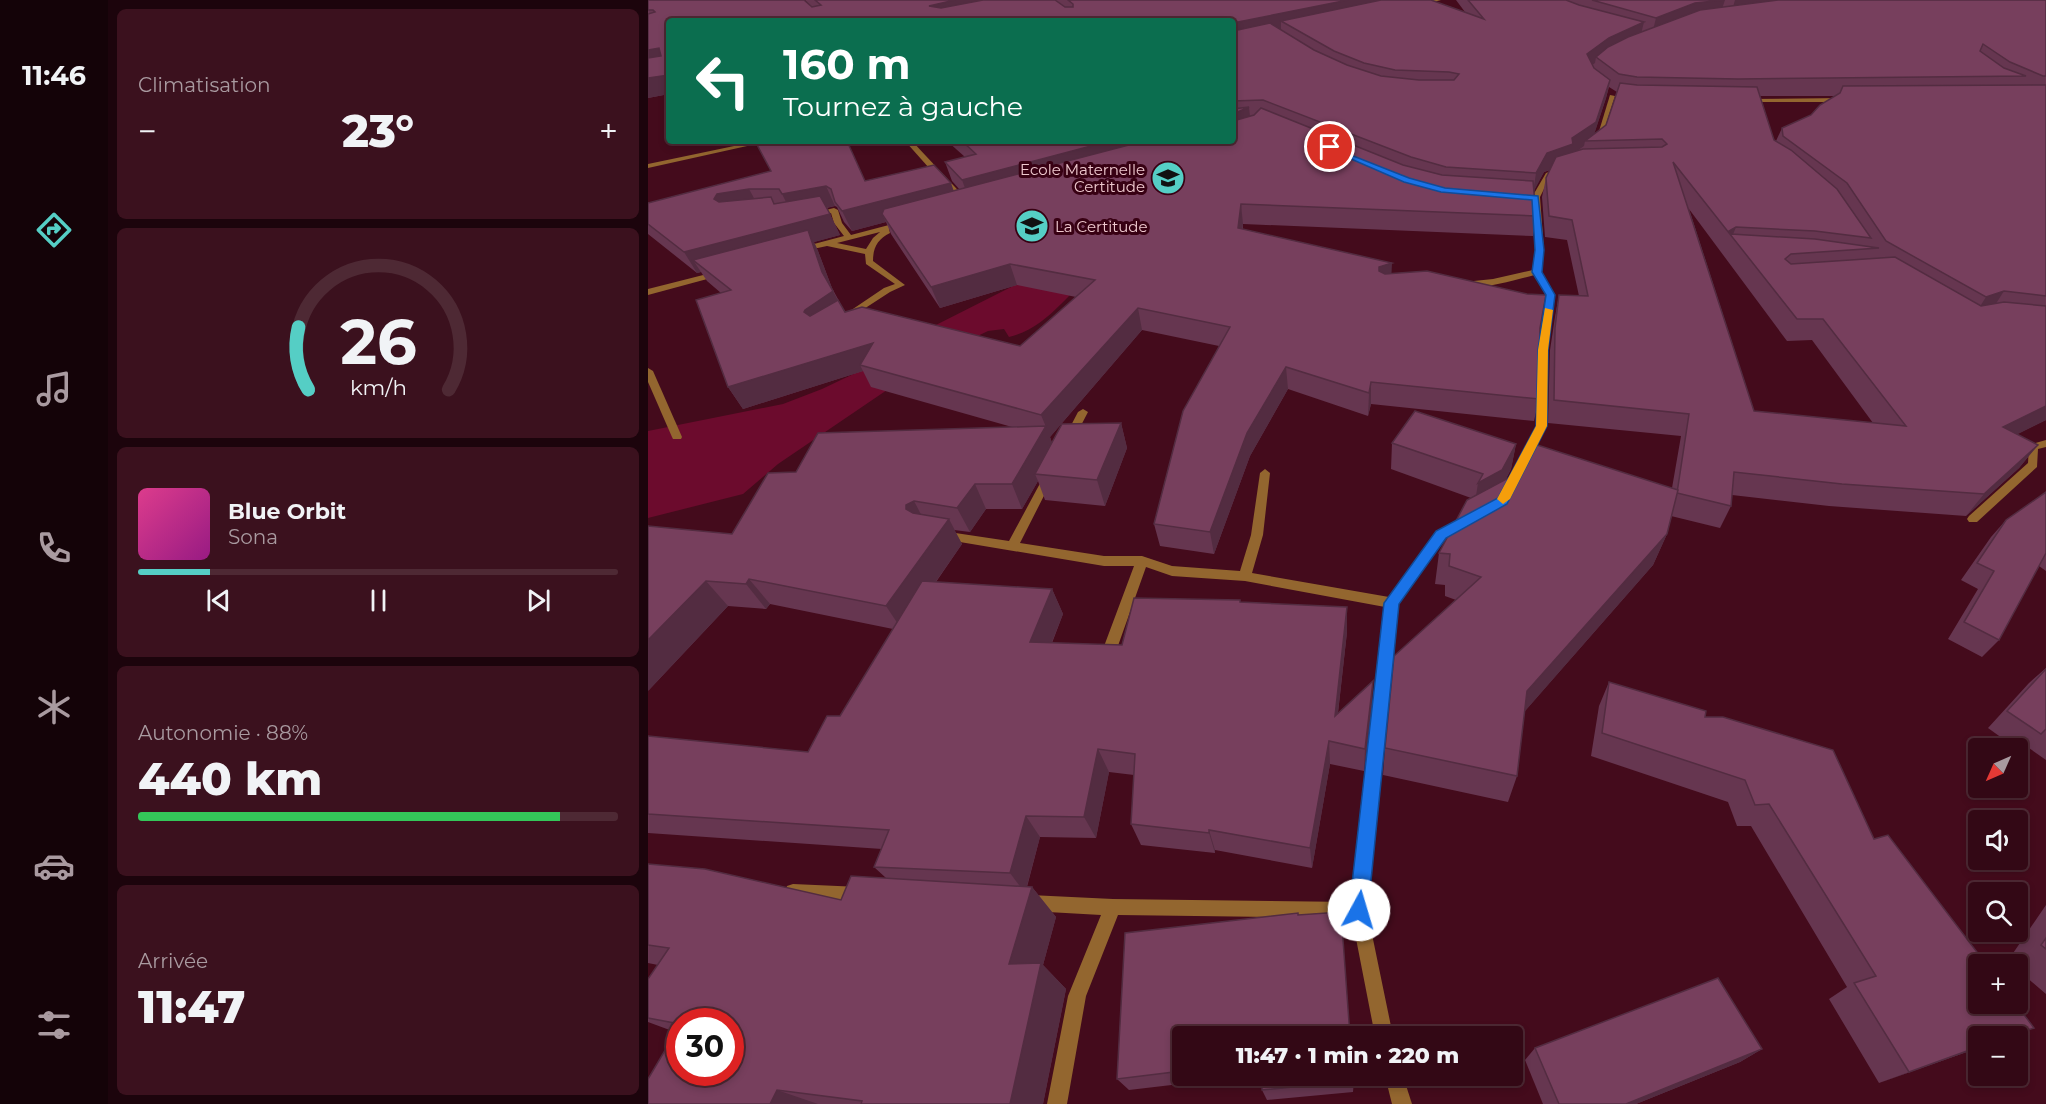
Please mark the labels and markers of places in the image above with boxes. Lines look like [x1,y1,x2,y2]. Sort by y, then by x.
pin [1304,121,1355,172]
place label: Ecole Maternelle Certitude [1020,160,1145,196]
school or university icon: Ecole Maternelle Certitude [1150,160,1186,196]
school or university icon: La Certitude [1014,208,1050,244]
place label: La Certitude [1055,217,1148,236]

